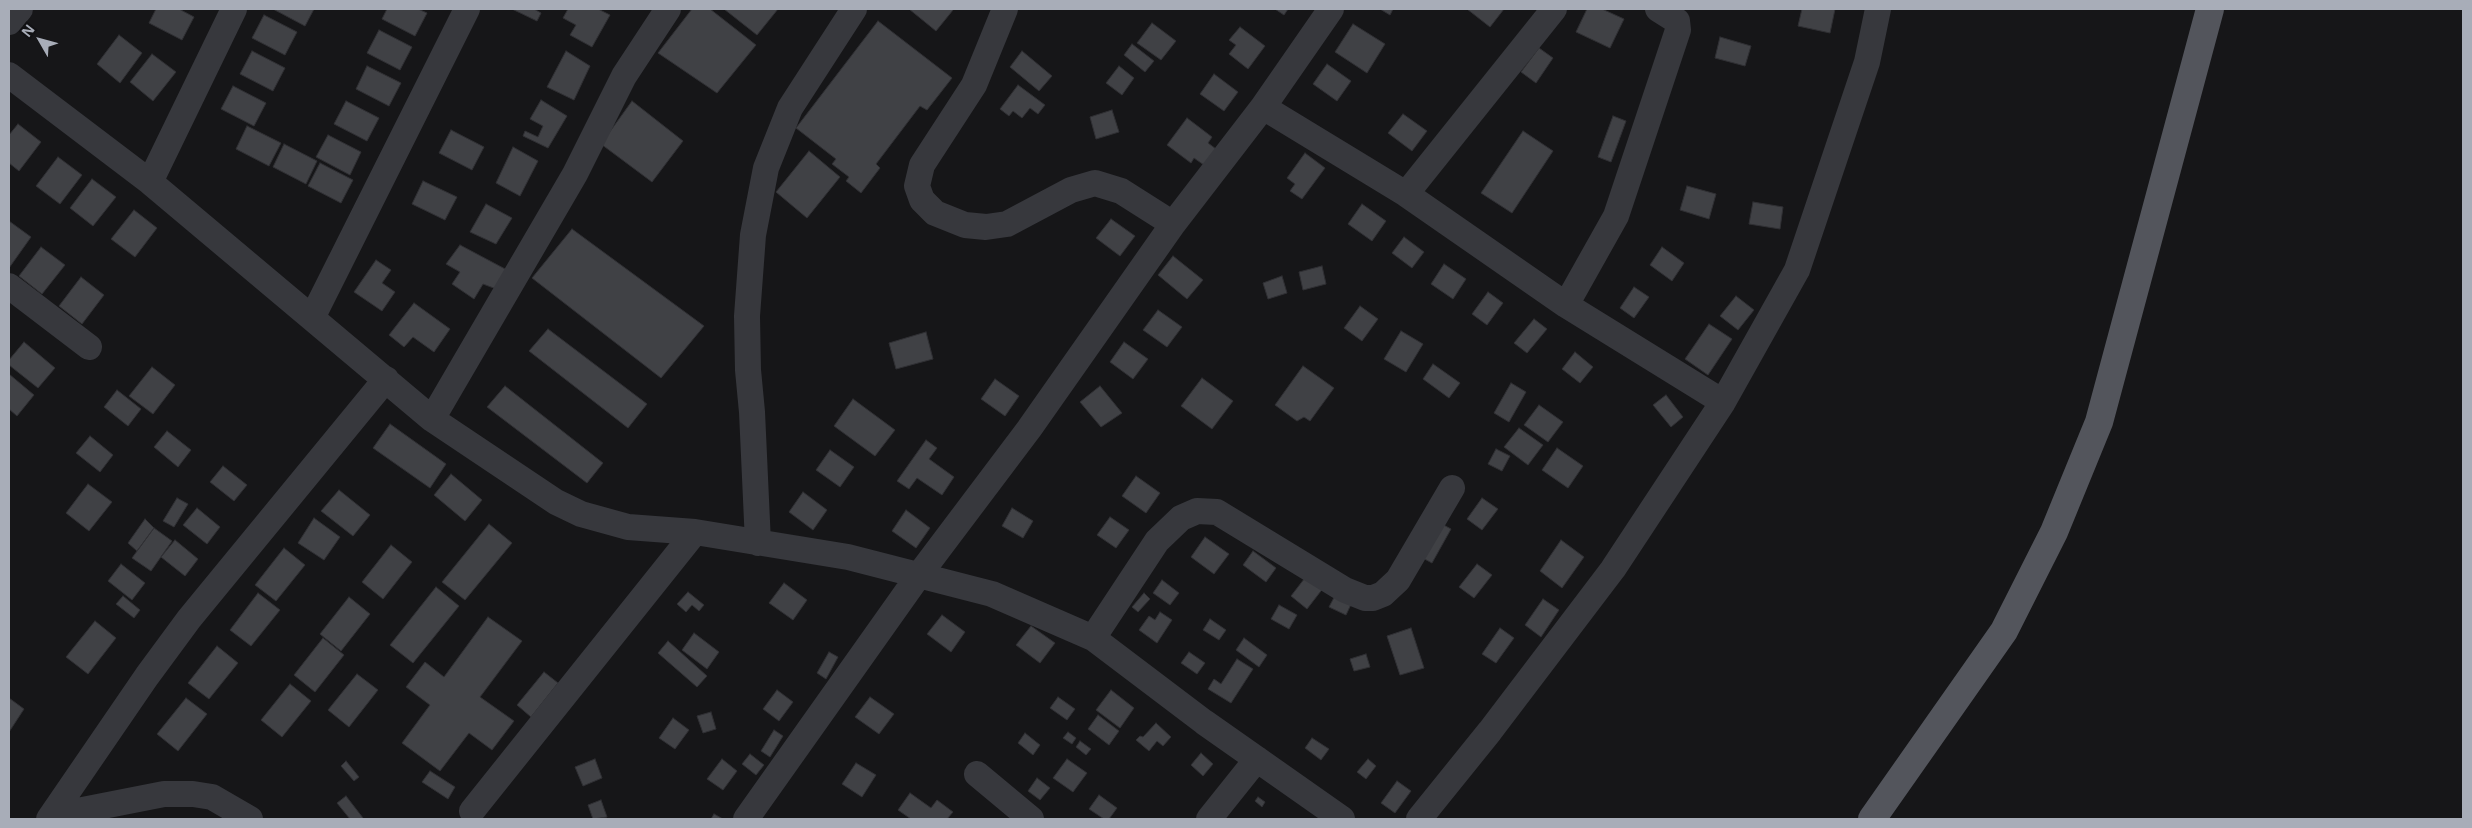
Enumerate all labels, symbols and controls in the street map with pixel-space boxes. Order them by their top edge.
north arrow [15,15,65,65]
text: N [17,20,39,41]

